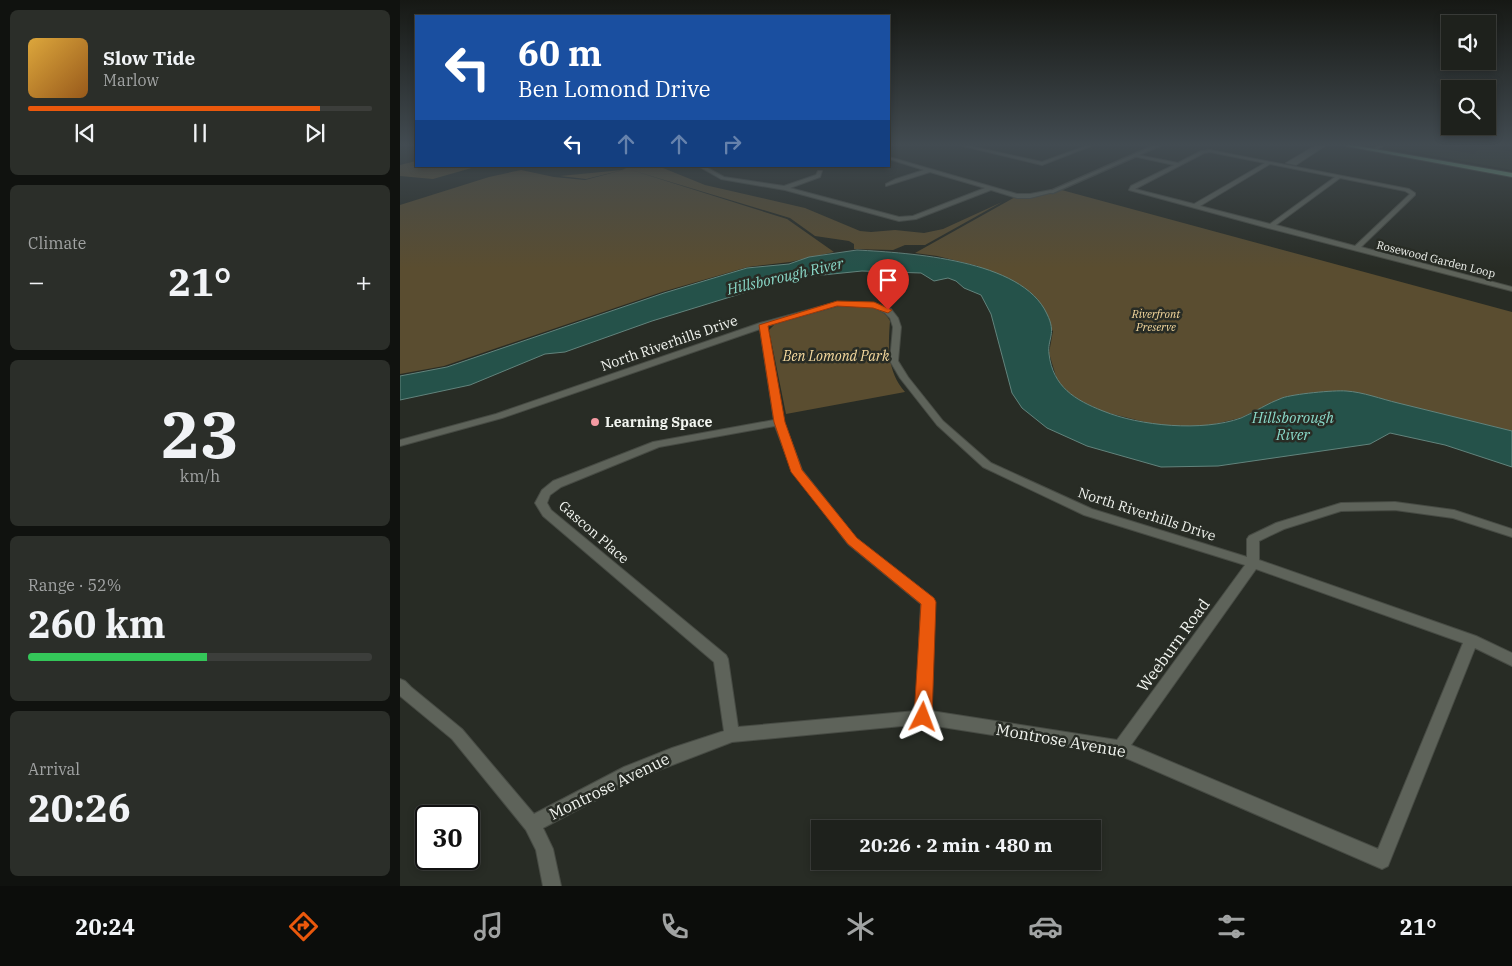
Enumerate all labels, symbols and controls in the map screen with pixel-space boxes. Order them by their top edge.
map controls [1441,15,1496,135]
button: sound [1441,15,1496,70]
text: 60 m [518,30,602,76]
icon: left [435,35,500,100]
text: Slow Tide [103,46,195,70]
text: Marlow [103,70,159,90]
text: Ben Lomond Drive [518,74,711,103]
button: search [1441,80,1496,135]
icon: previous [71,119,99,147]
icon: pause [186,119,214,147]
icon: next [301,119,329,147]
icon: left [559,130,587,158]
icon: ahead [612,130,640,158]
icon: ahead [665,130,693,158]
icon: right [718,130,746,158]
text: Climate [28,233,86,253]
street label: Rosewood Garden Loop [1375,237,1497,281]
water label: Hillsborough River [724,253,846,299]
text: 21° [168,257,232,306]
pin [867,259,909,310]
text: − [28,263,45,300]
text: + [355,263,372,300]
icon: arrive [874,266,902,294]
park label: Riverfront Preserve [1131,307,1181,334]
street label: North Riverhills Drive [598,311,740,375]
park label: Ben Lomond Park [782,347,890,365]
text: 23 [161,391,239,476]
water label: Hillsborough River [1251,408,1335,444]
place label: Learning Space [605,413,712,431]
marker: Learning Space [589,416,601,428]
text: km/h [180,466,220,486]
street label: North Riverhills Drive [1076,483,1218,545]
street label: Gascon Place [555,497,633,567]
text: Range · 52% [28,575,121,595]
street label: Weeburn Road [1132,594,1214,696]
text: 260 km [28,599,166,648]
position arrow [896,690,948,742]
street label: Montrose Avenue [995,719,1127,761]
street label: Montrose Avenue [546,748,672,824]
text: Arrival [28,759,80,779]
text: 20:26 [28,783,131,832]
speed limit sign: 30 [415,805,480,870]
text: 20:26 · 2 min · 480 m [860,833,1052,857]
icon: directions [286,909,321,944]
icon: music [471,909,506,944]
icon: phone [657,909,692,944]
icon: climate [843,909,878,944]
icon: car [1028,909,1063,944]
icon: filters [1214,909,1249,944]
text: 20:24 [75,912,135,941]
text: 21° [1400,912,1437,941]

